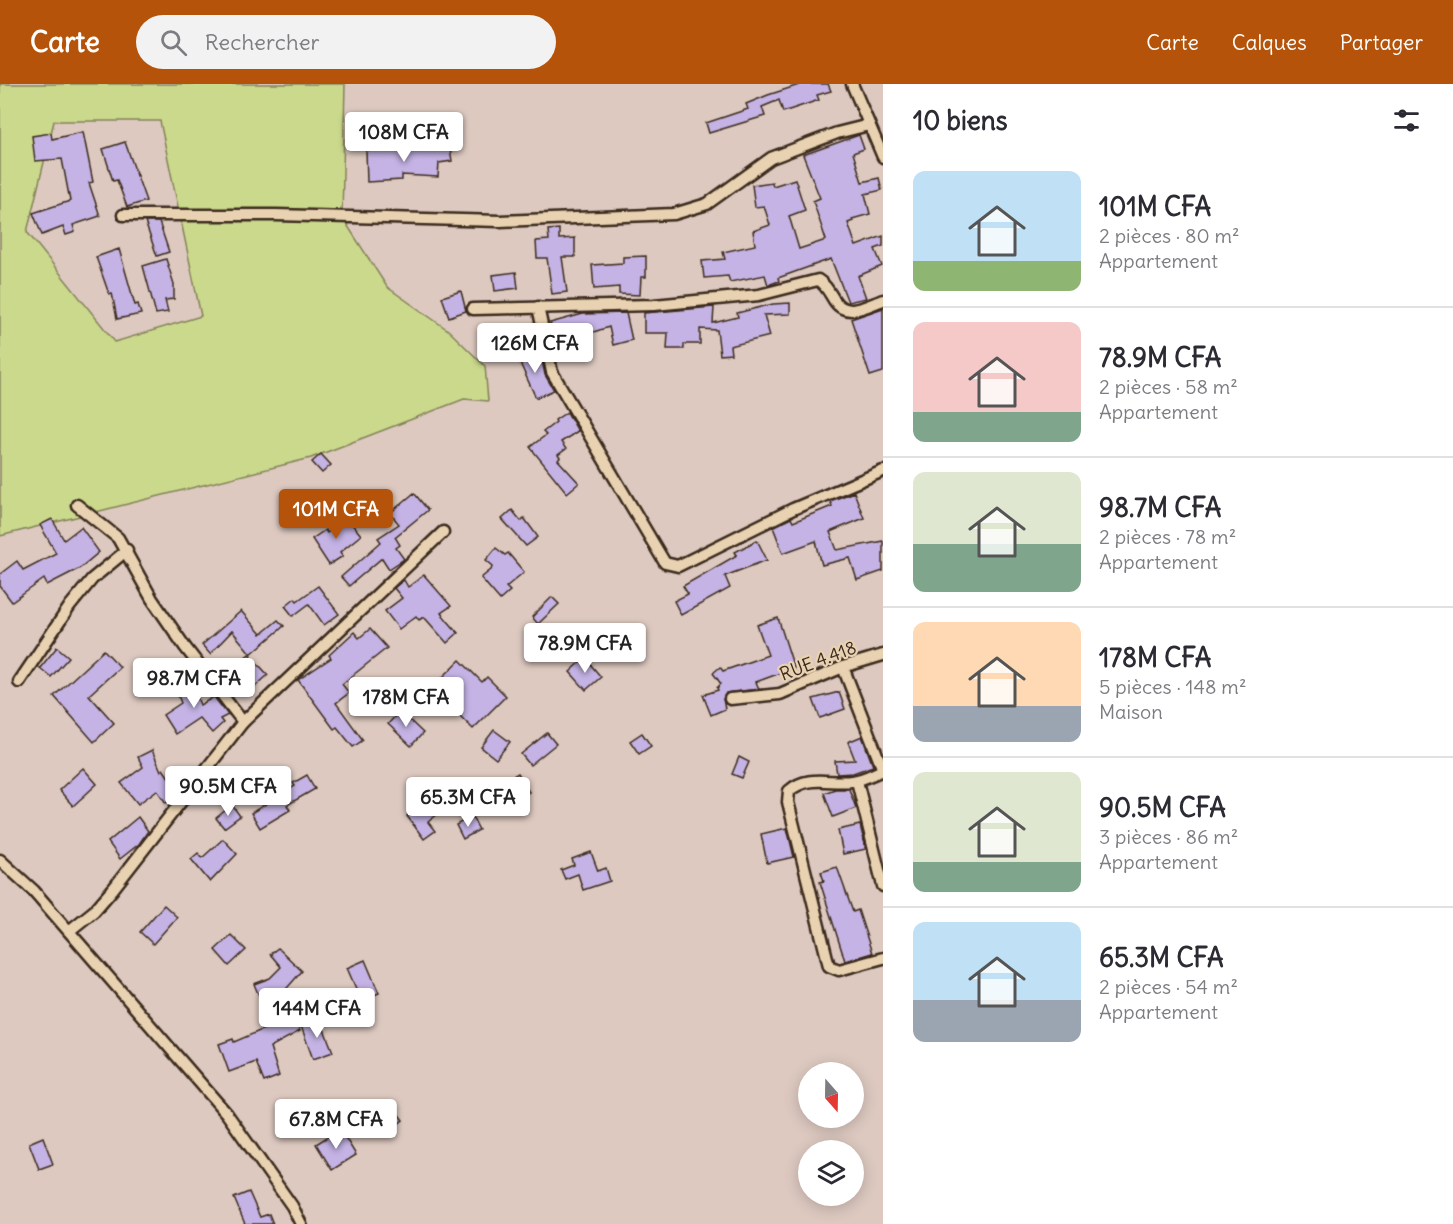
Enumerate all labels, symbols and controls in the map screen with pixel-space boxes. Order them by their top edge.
search box [136,15,556,69]
text: Carte [30,24,100,60]
icon: search [157,26,190,59]
text: Rechercher [205,28,320,56]
text: Carte [1146,29,1199,56]
text: Calques [1232,29,1307,56]
text: Partager [1340,29,1423,56]
text: 10 biens [913,104,1008,137]
icon: filters [1390,104,1423,137]
pin: 108M CFA [342,112,466,163]
text: 108M CFA [359,119,449,144]
text: 101M CFA [1099,190,1211,223]
icon: home [961,195,1033,267]
text: 2 pièces · 80 m² [1099,223,1240,248]
text: Appartement [1099,248,1218,273]
pin: 126M CFA [473,323,597,374]
text: 126M CFA [491,330,579,355]
text: 78.9M CFA [1099,341,1222,374]
icon: home [961,346,1033,418]
text: 2 pièces · 58 m² [1099,374,1238,399]
text: Appartement [1099,399,1218,424]
pin: 101M CFA [274,489,398,540]
text: 98.7M CFA [1099,491,1222,524]
text: 101M CFA [293,496,379,521]
icon: home [961,496,1033,568]
text: 2 pièces · 78 m² [1099,524,1236,549]
text: Appartement [1099,549,1218,574]
pin: 78.9M CFA [516,623,654,674]
text: 78.9M CFA [538,630,632,655]
street label: RUE 4.418 [776,635,859,686]
text: 178M CFA [1099,641,1212,674]
icon: home [961,646,1033,718]
pin: 98.7M CFA [125,658,263,709]
text: 98.7M CFA [147,665,241,690]
text: 5 pièces · 148 m² [1099,674,1246,699]
pin: 178M CFA [344,677,468,728]
text: 178M CFA [363,684,449,709]
text: Maison [1099,699,1163,724]
pin: 90.5M CFA [159,766,297,817]
text: 90.5M CFA [179,773,277,798]
pin: 65.3M CFA [399,777,537,828]
text: 65.3M CFA [420,784,516,809]
text: 90.5M CFA [1099,791,1226,824]
icon: home [961,796,1033,868]
text: 3 pièces · 86 m² [1099,824,1238,849]
text: Appartement [1099,849,1218,874]
text: 65.3M CFA [1099,941,1224,974]
icon: home [961,946,1033,1018]
text: 2 pièces · 54 m² [1099,974,1238,999]
pin: 144M CFA [255,988,379,1039]
text: 144M CFA [273,995,361,1020]
text: Appartement [1099,999,1218,1024]
north arrow [798,1062,864,1128]
map controls [798,1062,864,1206]
pin: 67.8M CFA [267,1099,405,1150]
text: 67.8M CFA [289,1106,383,1131]
button: layers [798,1140,864,1206]

